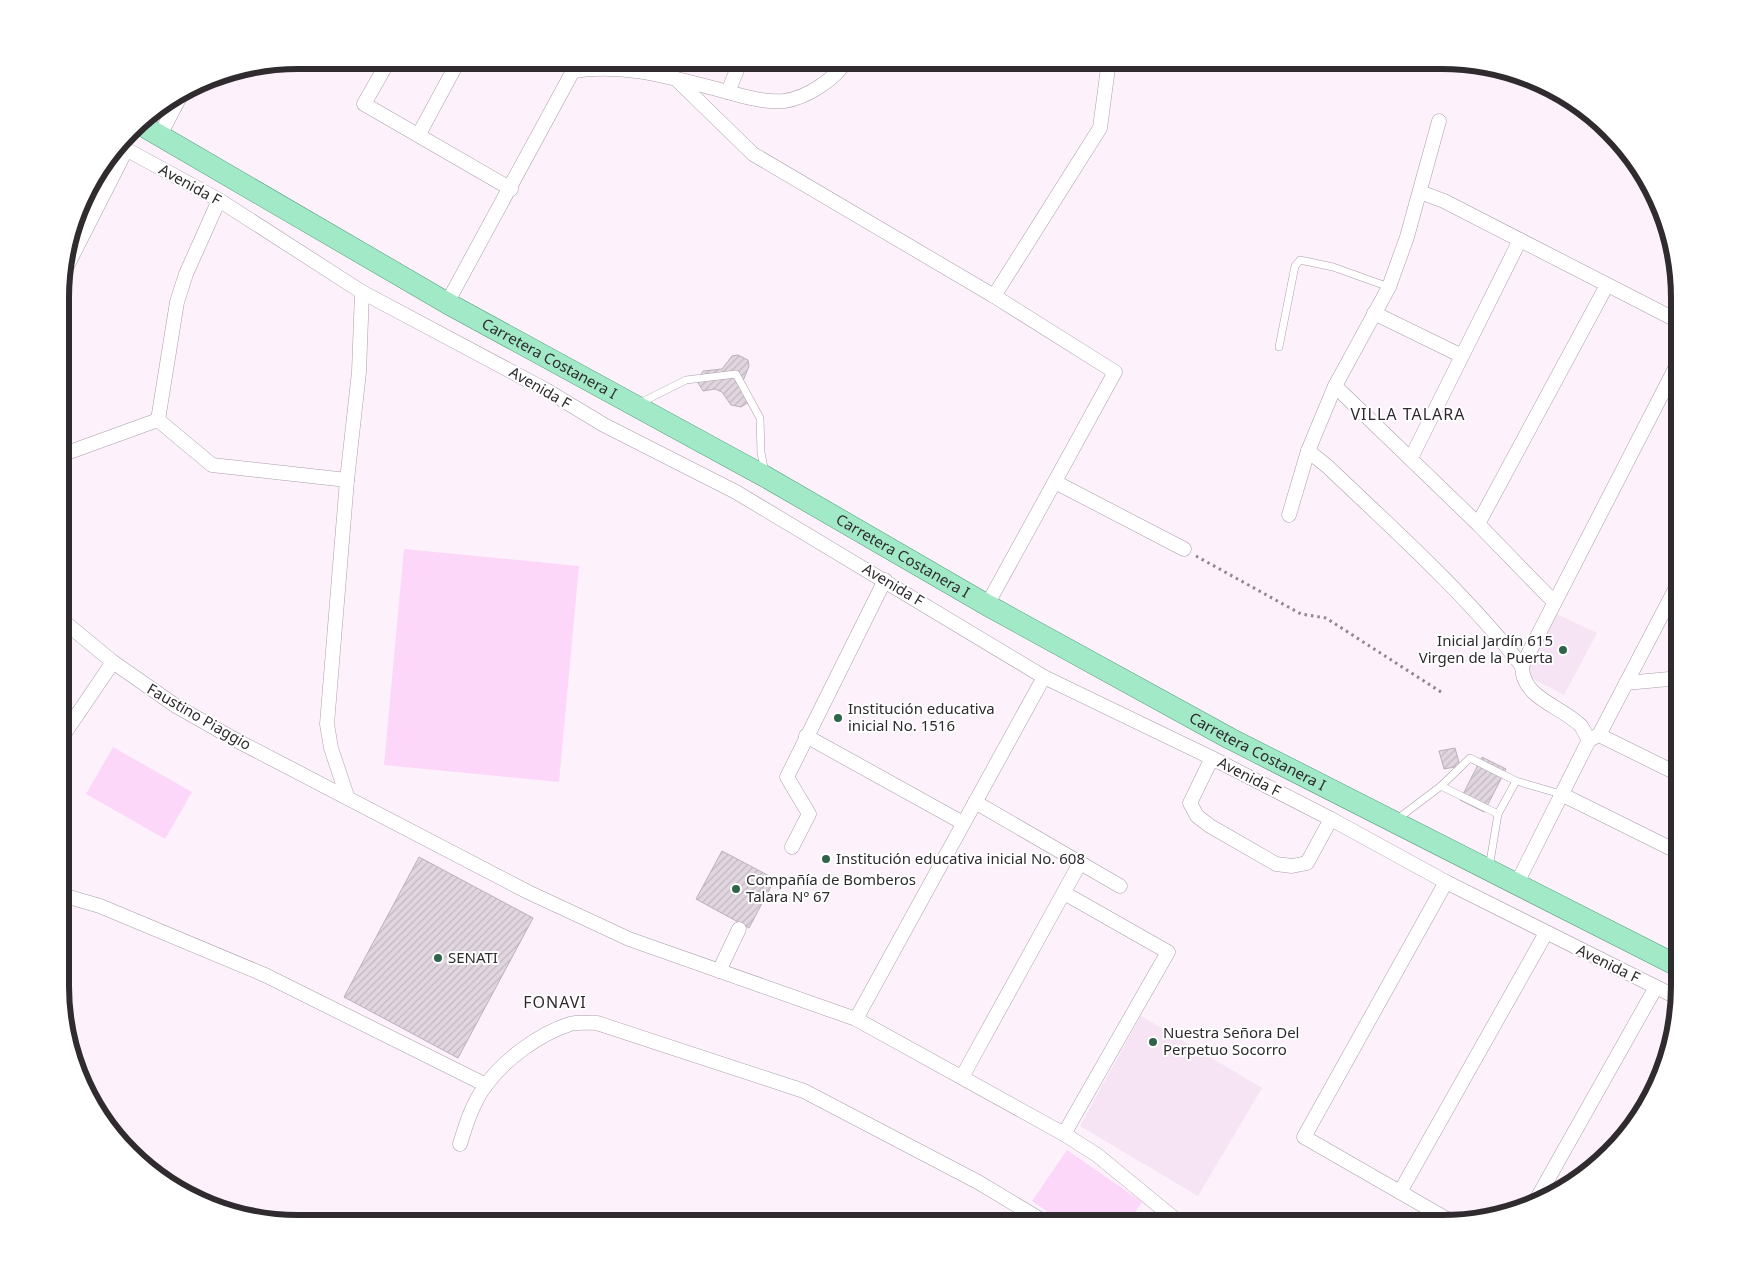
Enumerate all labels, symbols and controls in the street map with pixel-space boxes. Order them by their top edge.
street label: Avenida F [156,159,225,209]
street label: Carretera Costanera I [478,313,621,403]
street label: Avenida F [506,361,575,413]
district label: VILLA TALARA [1351,403,1465,425]
street label: Carretera Costanera I [833,509,974,602]
street label: Avenida F [859,558,928,610]
place label: Inicial Jardín 615 Virgen de la Puerta [1419,630,1553,667]
marker: Inicial Jardín 615 Virgen de la Puerta [1557,644,1569,656]
street label: Faustino Piaggio [144,678,255,754]
place label: Institución educativa inicial No. 1516 [848,698,995,735]
street label: Carretera Costanera I [1186,707,1330,795]
marker: Institución educativa inicial No. 1516 [832,712,844,724]
street label: Avenida F [1215,752,1285,801]
place label: Institución educativa inicial No. 608 [836,848,1085,868]
marker: Institución educativa inicial No. 608 [820,853,832,865]
place label: Compañía de Bomberos Talara Nº 67 [746,869,916,906]
marker: Compañía de Bomberos Talara Nº 67 [730,883,742,895]
street label: Avenida F [1573,939,1644,987]
place label: SENATI [448,947,498,967]
marker: SENATI [432,952,444,964]
district label: FONAVI [523,991,587,1013]
place label: Nuestra Señora Del Perpetuo Socorro [1163,1022,1299,1059]
marker: Nuestra Señora Del Perpetuo Socorro [1147,1036,1159,1048]

